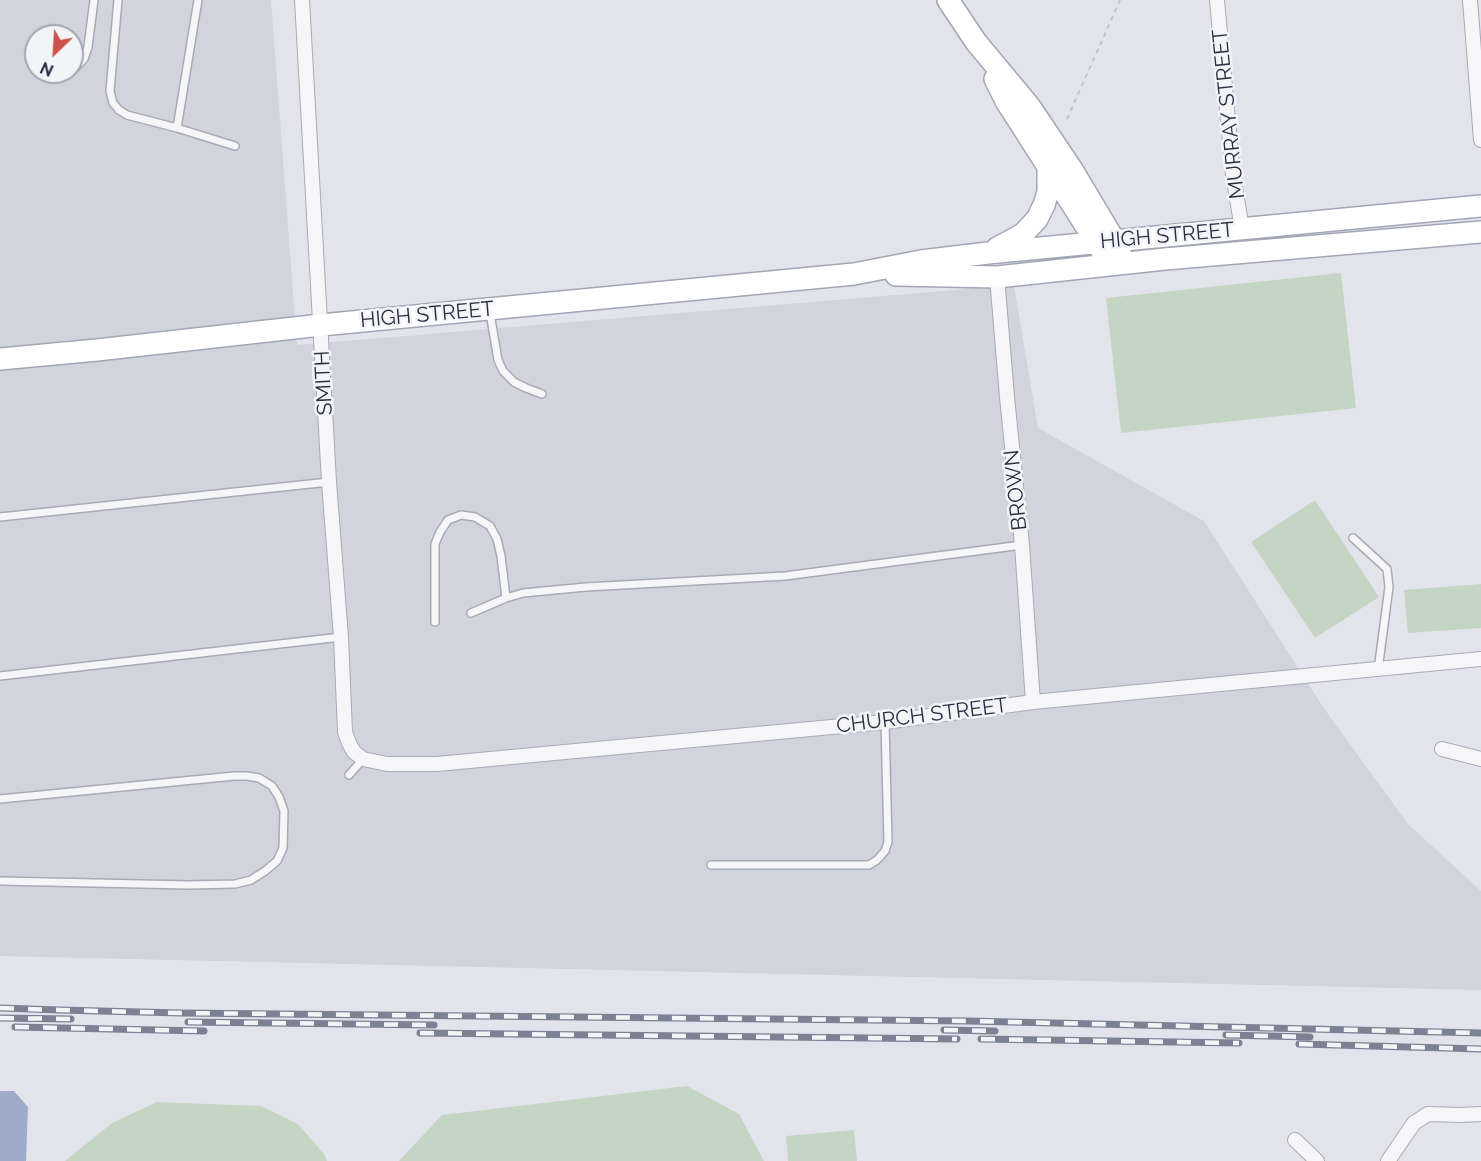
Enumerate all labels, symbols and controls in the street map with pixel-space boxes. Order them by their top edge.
north arrow [24,24,84,84]
street label: MURRAY STREET [1208,28,1250,200]
text: N [37,58,57,80]
street label: HIGH STREET [1099,218,1235,254]
street label: HIGH STREET [359,297,495,333]
street label: SMITH [310,350,338,416]
street label: BROWN [999,448,1033,532]
street label: CHURCH STREET [835,693,1009,739]

